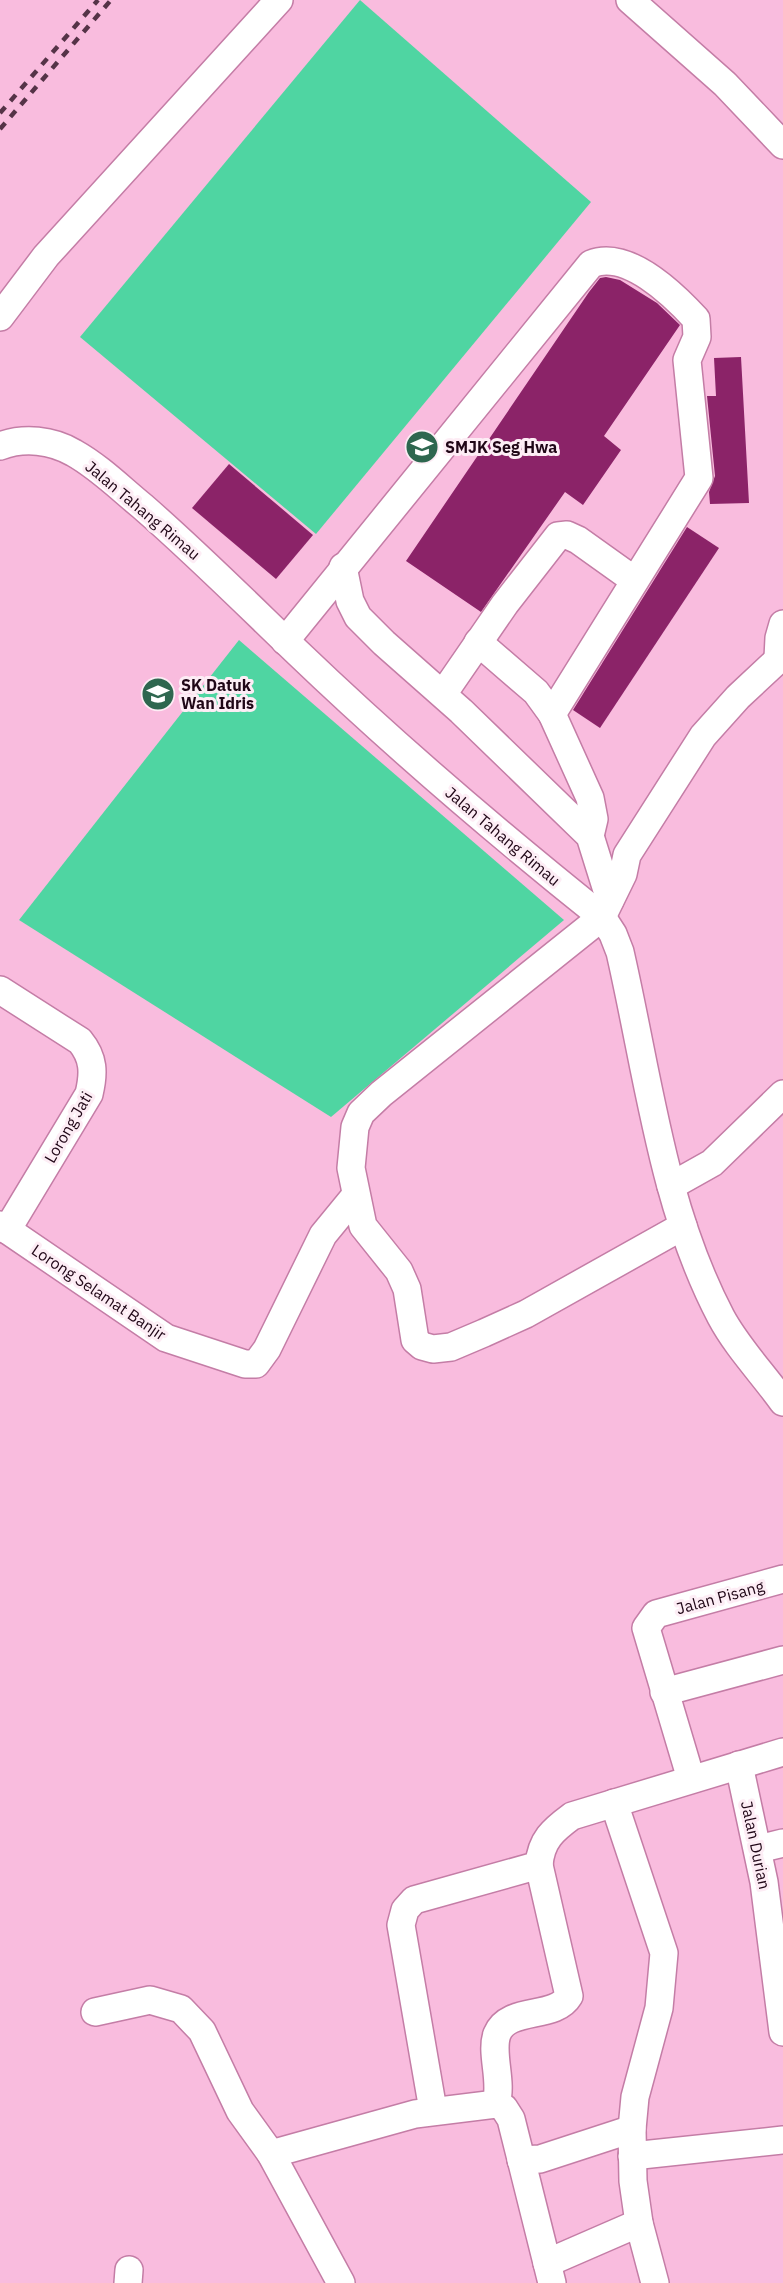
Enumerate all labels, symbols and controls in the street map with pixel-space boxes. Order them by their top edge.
school or university icon: SMJK Seg Hwa [404,429,440,465]
place label: SMJK Seg Hwa [445,437,557,457]
street label: Jalan Tahang Rimau [81,456,205,564]
place label: SK Datuk Wan Idris [181,675,254,713]
school or university icon: SK Datuk Wan Idris [140,676,176,712]
street label: Jalan Tahang Rimau [441,782,565,890]
street label: Lorong Jati [40,1088,96,1166]
street label: Lorong Selamat Banjir [28,1240,170,1344]
street label: Jalan Pisang [674,1576,767,1618]
street label: Jalan Durian [737,1799,775,1891]

